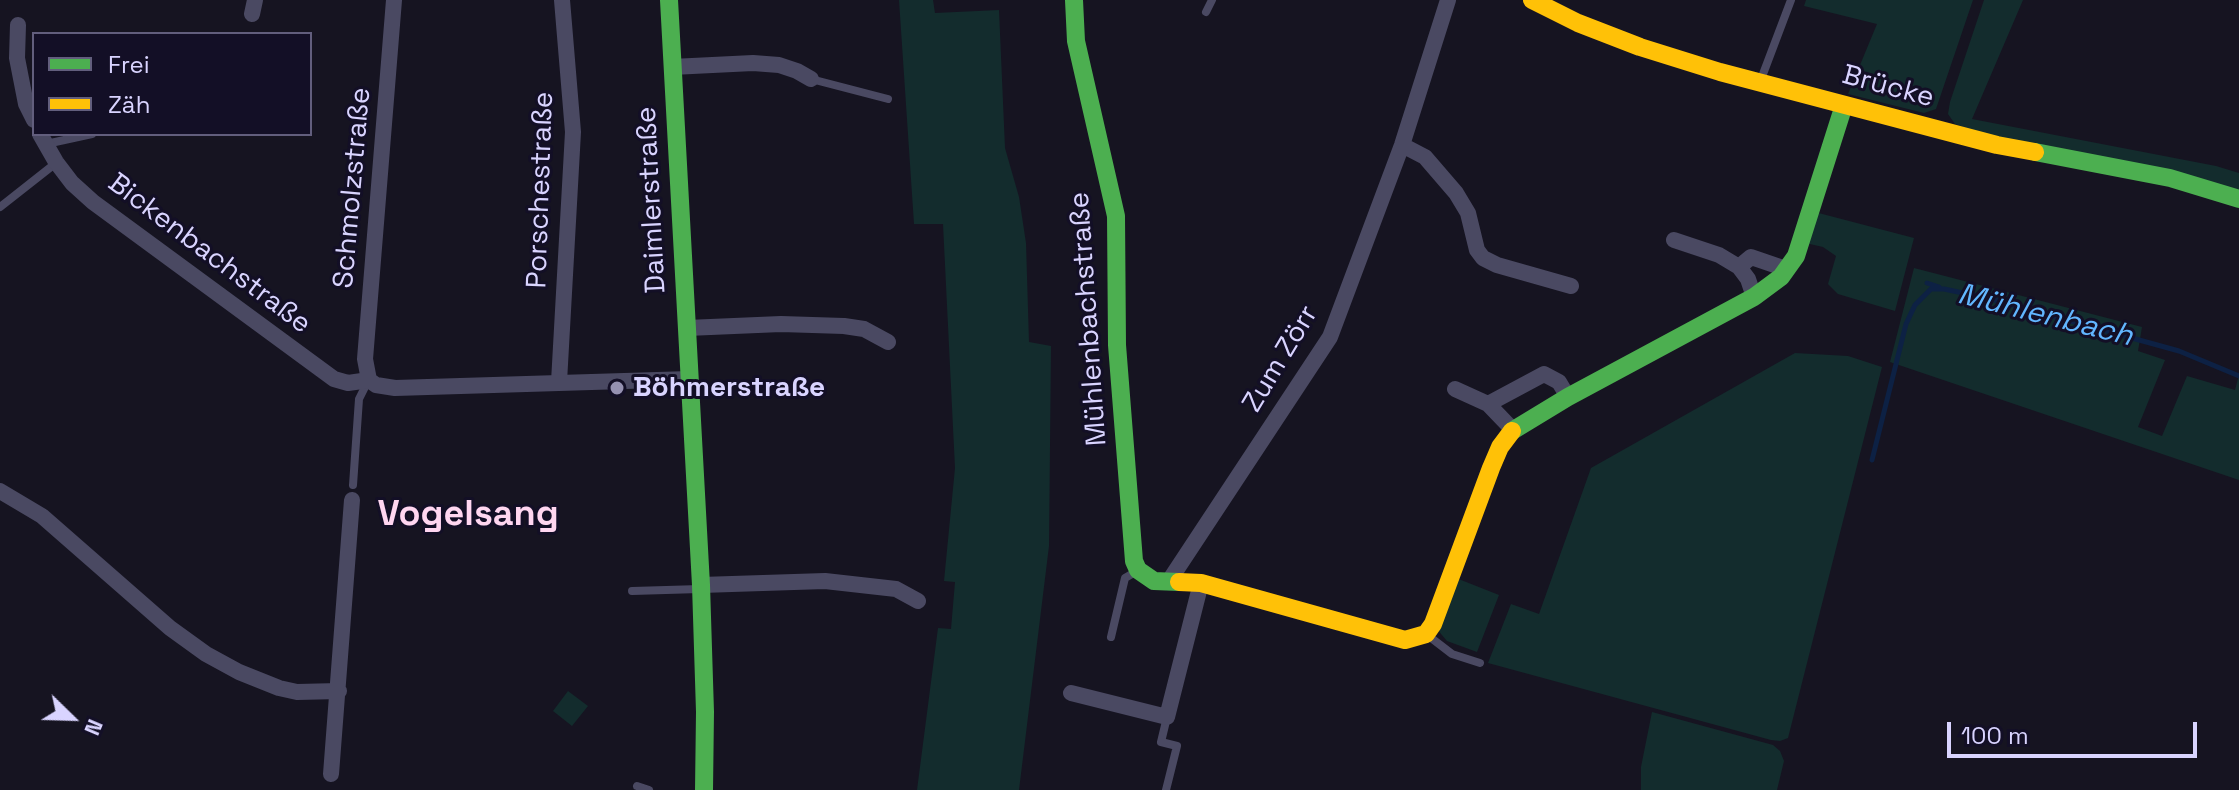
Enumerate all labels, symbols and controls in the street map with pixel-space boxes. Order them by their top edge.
legend [32,32,312,136]
text: Frei [108,49,150,80]
street label: Brücke [1838,59,1938,115]
street label: Schmolzstraße [327,86,379,290]
text: Zäh [108,89,150,120]
street label: Porschestraße [521,91,561,289]
street label: Daimlerstraße [630,106,674,294]
street label: Bickenbachstraße [101,167,317,341]
street label: Mühlenbachstraße [1063,191,1115,447]
water label: Mühlenbach [1954,277,2136,355]
street label: Zum Zörr [1236,300,1326,418]
place label: Böhmerstraße [633,371,825,405]
marker: Böhmerstraße [608,379,626,397]
district label: Vogelsang [377,493,559,537]
north arrow [32,678,112,758]
scale bar [1951,706,2201,756]
text: N [78,715,110,740]
text: 100 m [1961,720,2029,751]

